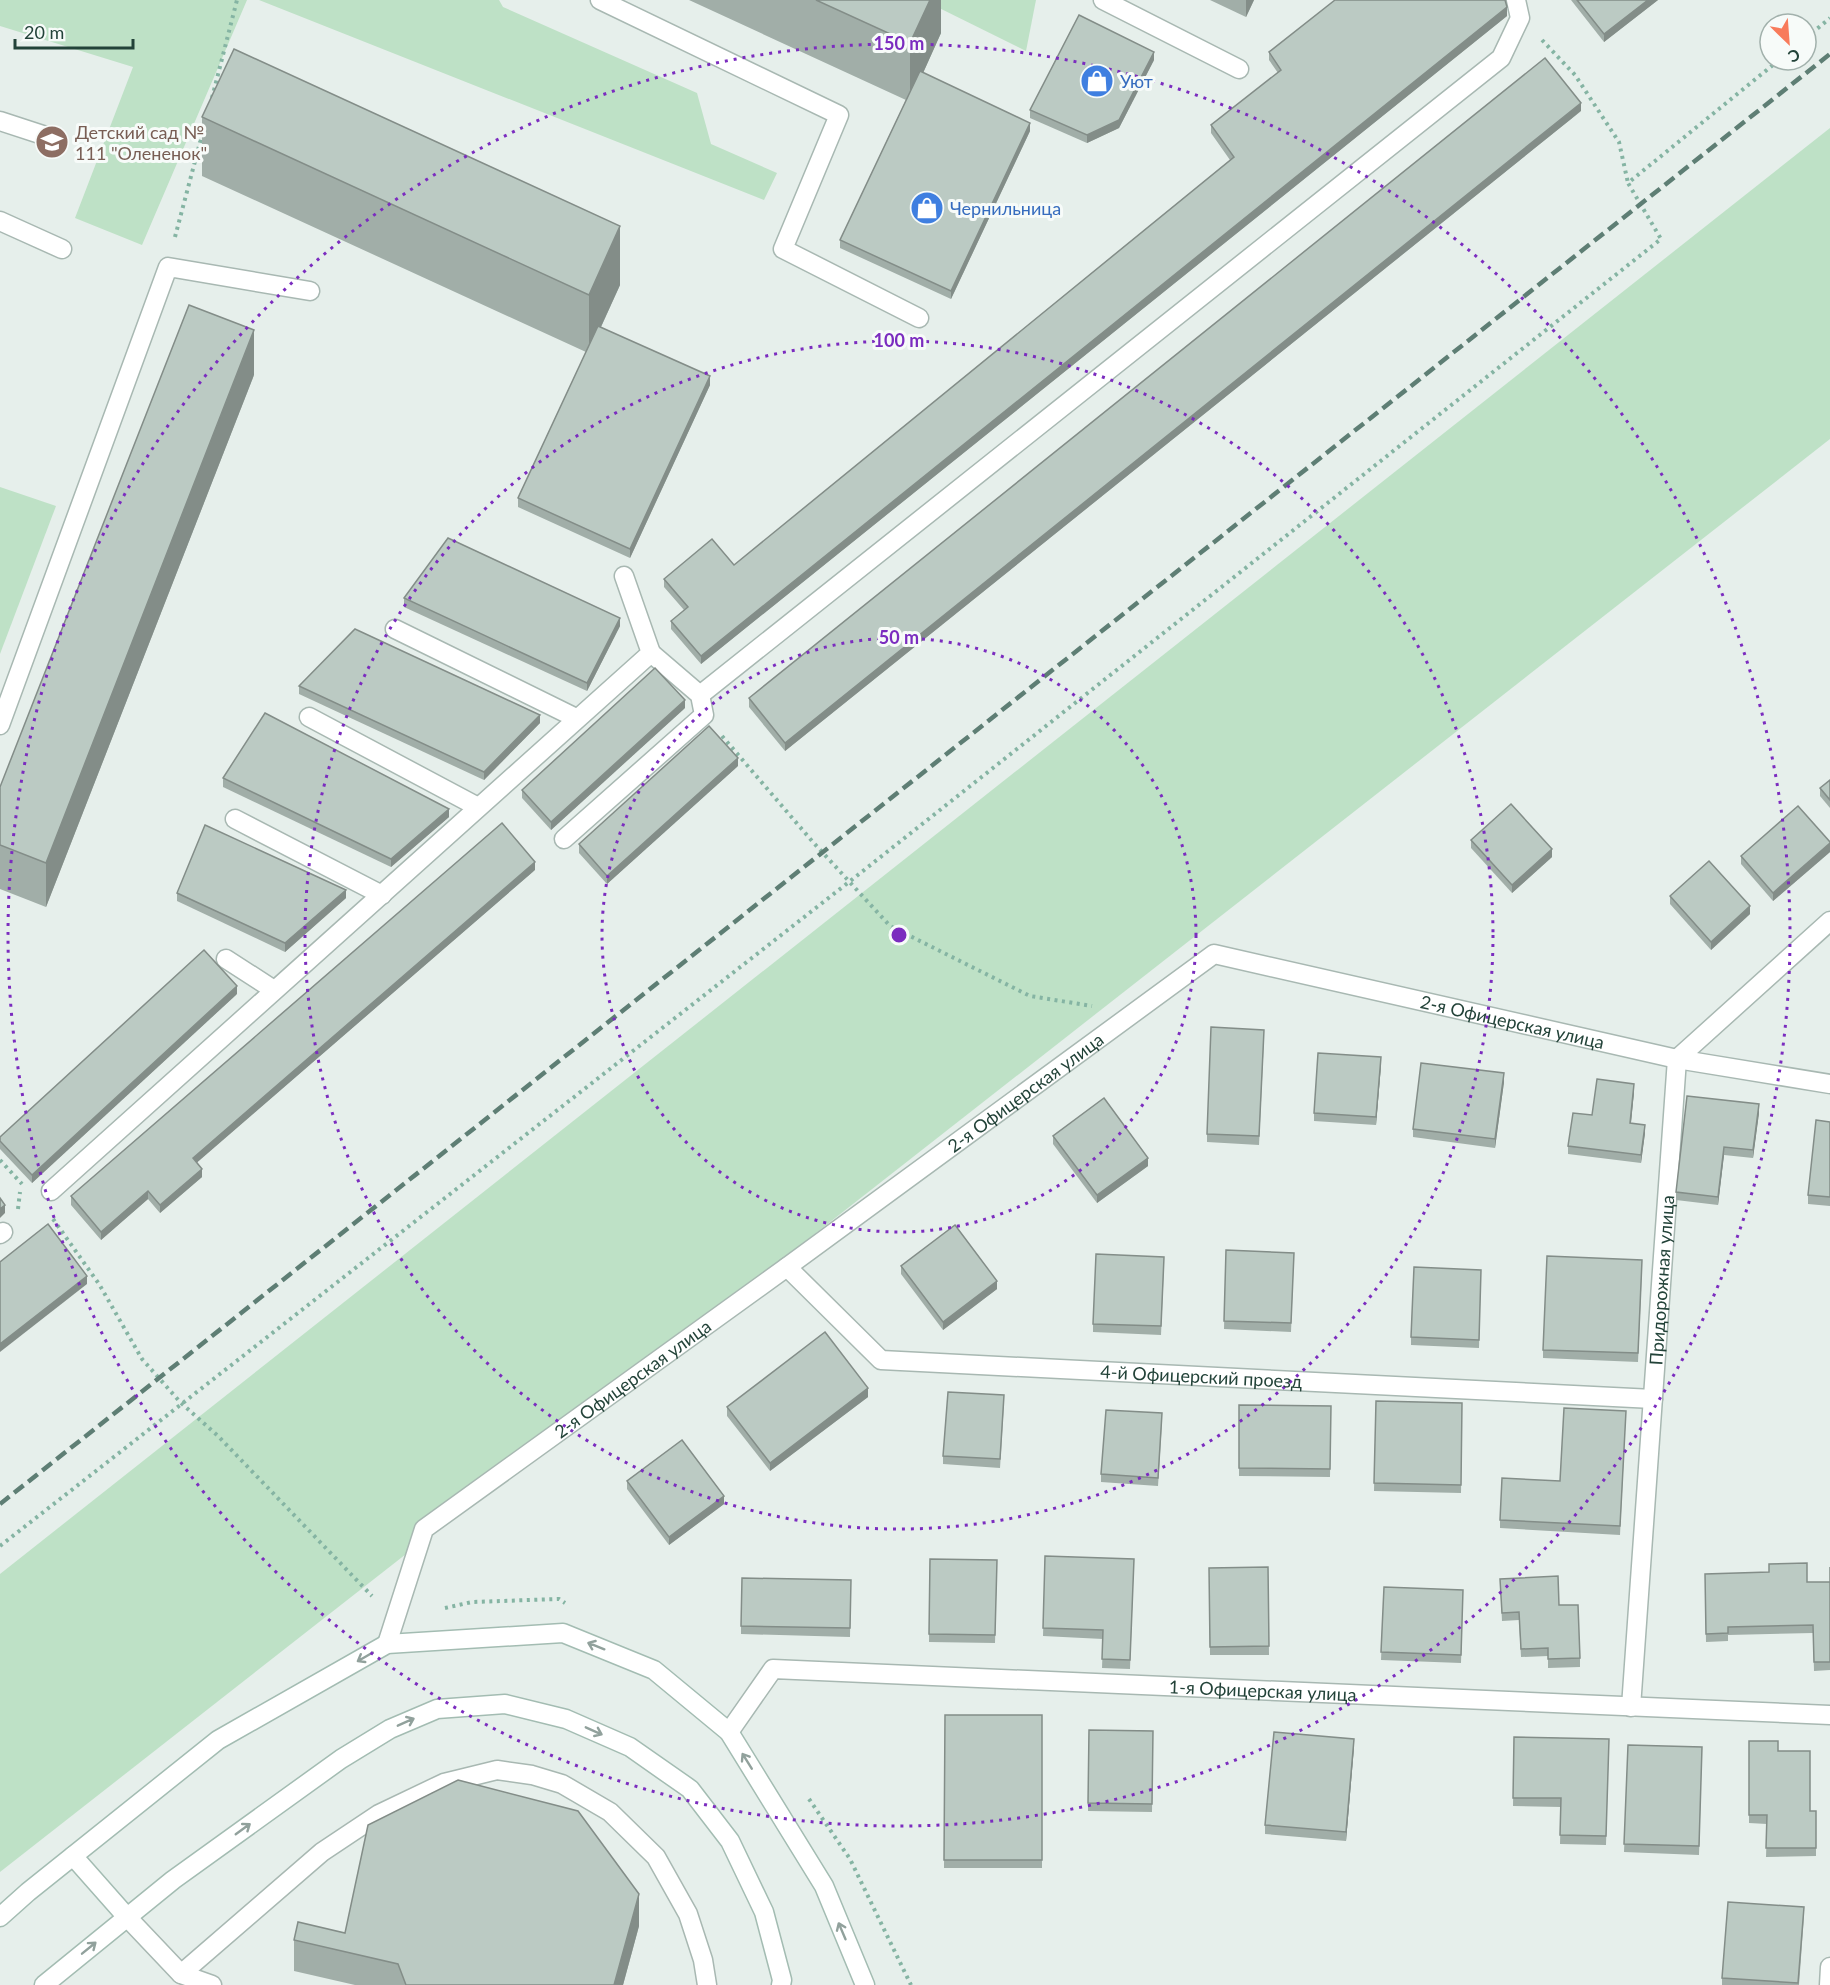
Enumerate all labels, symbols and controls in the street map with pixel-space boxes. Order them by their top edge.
scale bar [15,12,134,50]
north arrow [1758,12,1818,72]
text: 20 m [24,21,64,43]
text: 150 m [874,32,924,54]
text: С [1785,45,1803,67]
shop icon: Уют [1079,63,1115,99]
place label: Уют [1120,70,1153,92]
place label: Детский сад № 111 "Олененок" [75,121,207,164]
school or university icon: Детский сад № 111 "Олененок" [34,124,70,160]
shop icon: Чернильница [909,190,945,226]
place label: Чернильница [950,197,1061,219]
text: 100 m [874,329,924,351]
text: 50 m [879,626,919,648]
centre of rings [889,925,909,945]
street label: 2-я Офицерская улица [1418,990,1607,1053]
street label: 2-я Офицерская улица [943,1028,1108,1157]
street label: Придорожная улица [1644,1194,1678,1366]
street label: 2-я Офицерская улица [550,1315,715,1442]
street label: 4-й Офицерский проезд [1100,1360,1303,1392]
one-way arrow [587,1640,605,1651]
one-way arrow [357,1651,374,1663]
street label: 1-я Офицерская улица [1168,1675,1357,1705]
one-way arrow [397,1716,415,1727]
one-way arrow [584,1726,602,1738]
one-way arrow [741,1753,753,1770]
one-way arrow [235,1823,251,1835]
one-way arrow [836,1922,847,1940]
one-way arrow [81,1941,96,1955]

